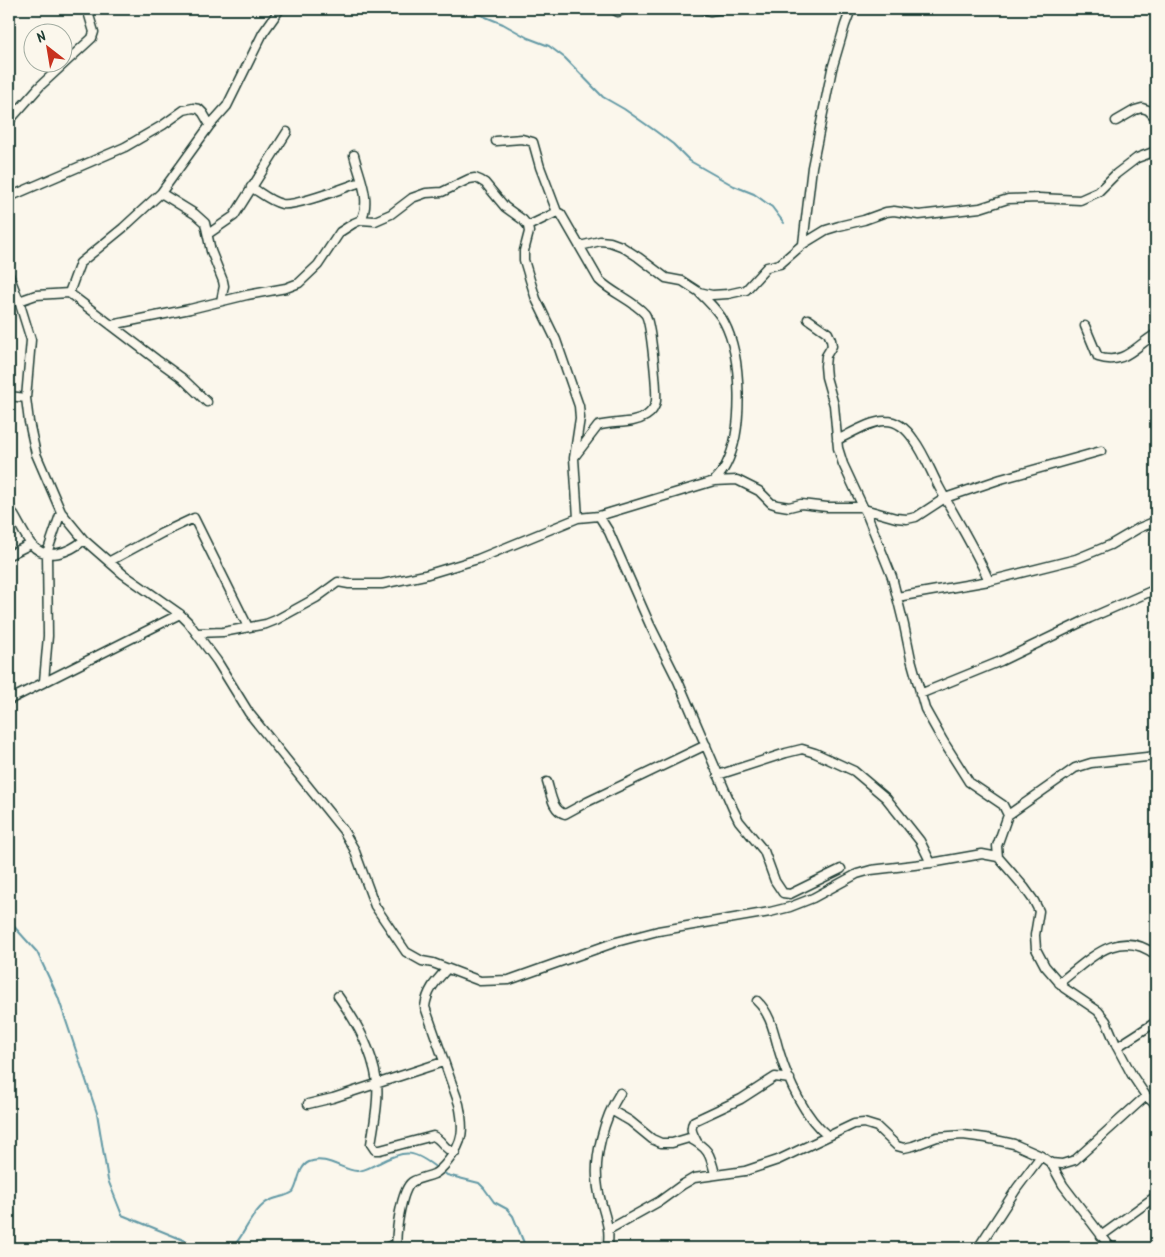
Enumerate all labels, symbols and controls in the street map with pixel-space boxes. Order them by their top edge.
north arrow [22,22,72,72]
text: N [32,26,51,49]

